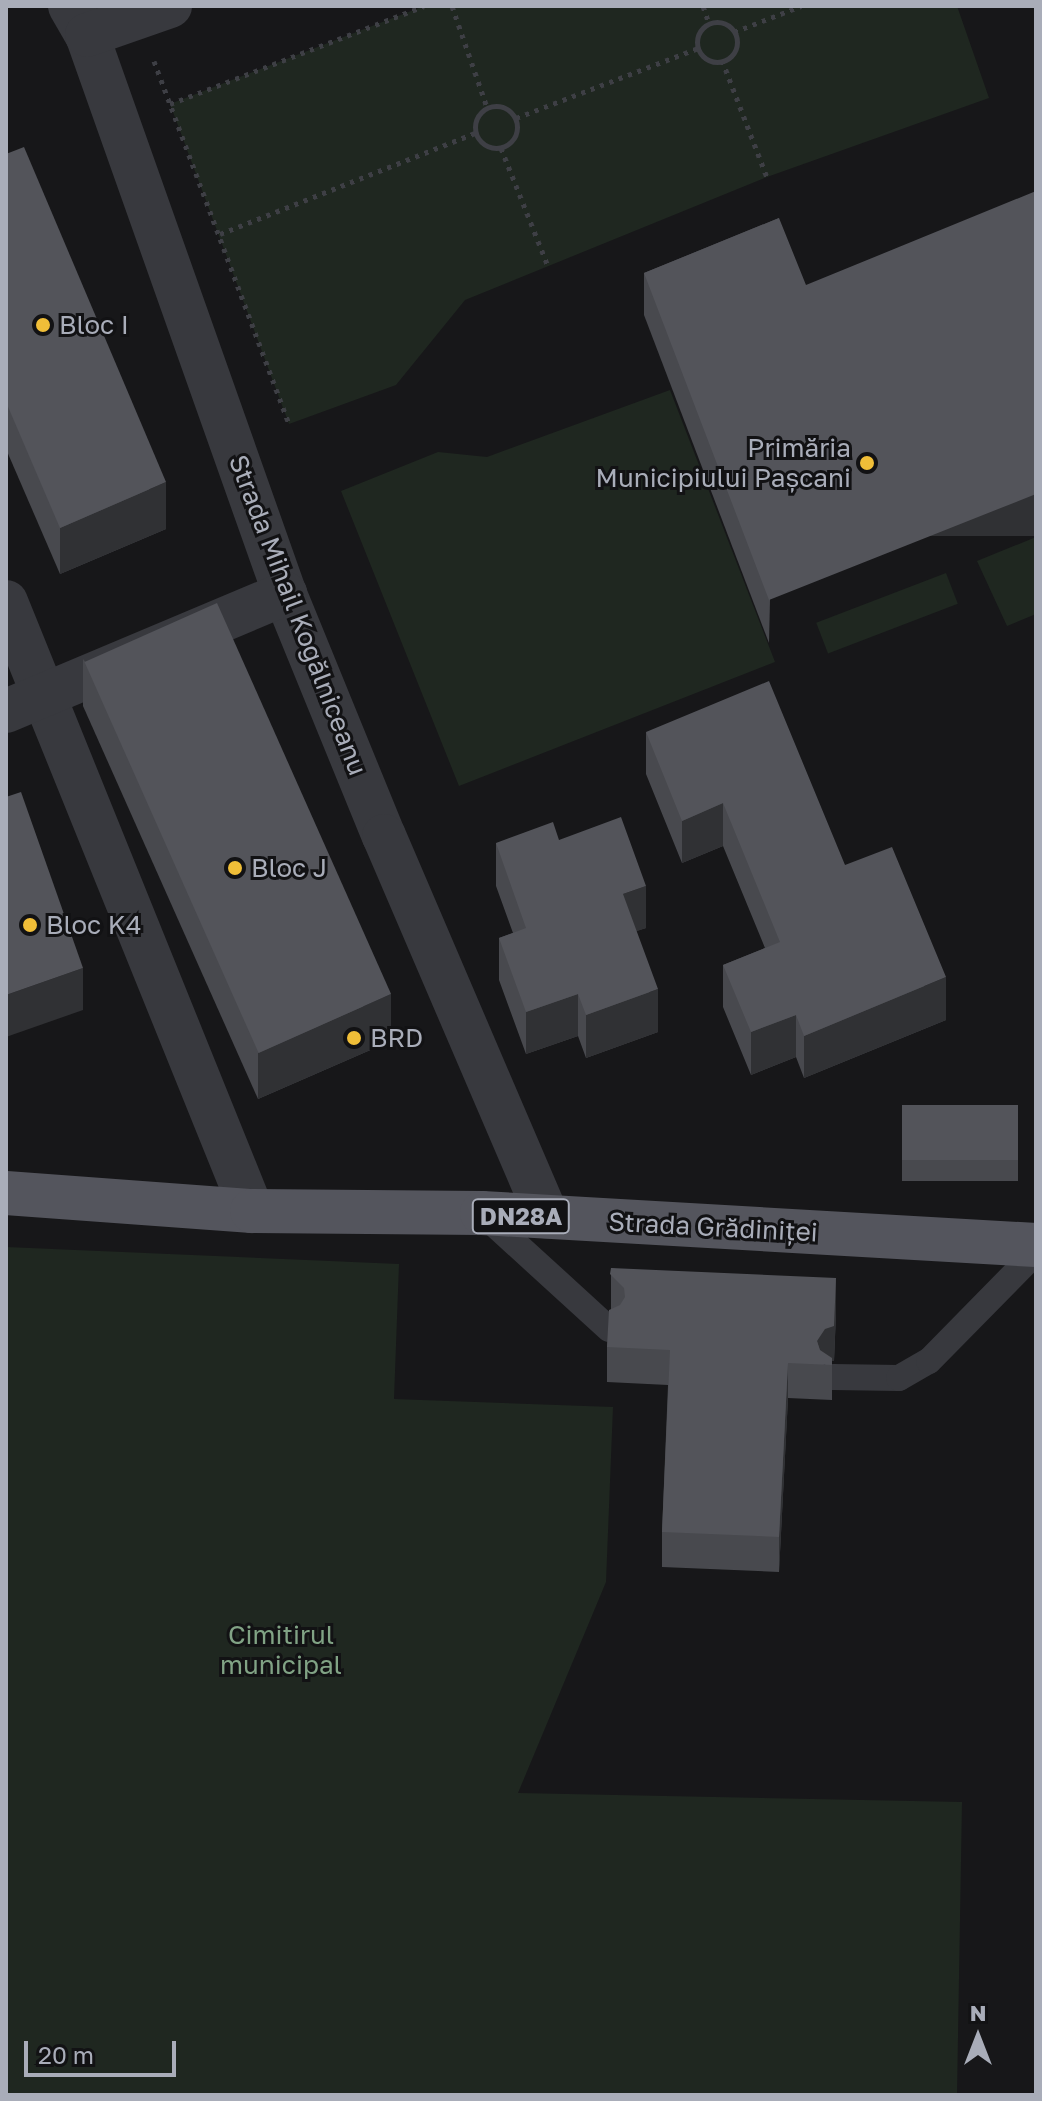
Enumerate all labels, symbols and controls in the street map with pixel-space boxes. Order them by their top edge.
place label: Bloc I [59,309,129,341]
marker: Bloc I [34,316,52,334]
place label: Primăria Municipiului Pașcani [596,432,851,494]
street label: Strada Mihail Kogălniceanu [222,450,374,780]
marker: Primăria Municipiului Pașcani [858,454,876,472]
place label: Bloc J [251,852,327,884]
marker: Bloc J [226,859,244,877]
place label: Bloc K4 [46,909,142,941]
marker: Bloc K4 [21,916,39,934]
place label: BRD [370,1022,423,1054]
marker: BRD [345,1029,363,1047]
road number: DN28A [471,1196,571,1236]
street label: Strada Grădiniței [608,1206,818,1248]
park label: Cimitirul municipal [220,1619,342,1680]
north arrow [938,1997,1018,2077]
text: N [970,1999,986,2026]
scale bar [28,2025,180,2075]
text: 20 m [38,2040,94,2069]

